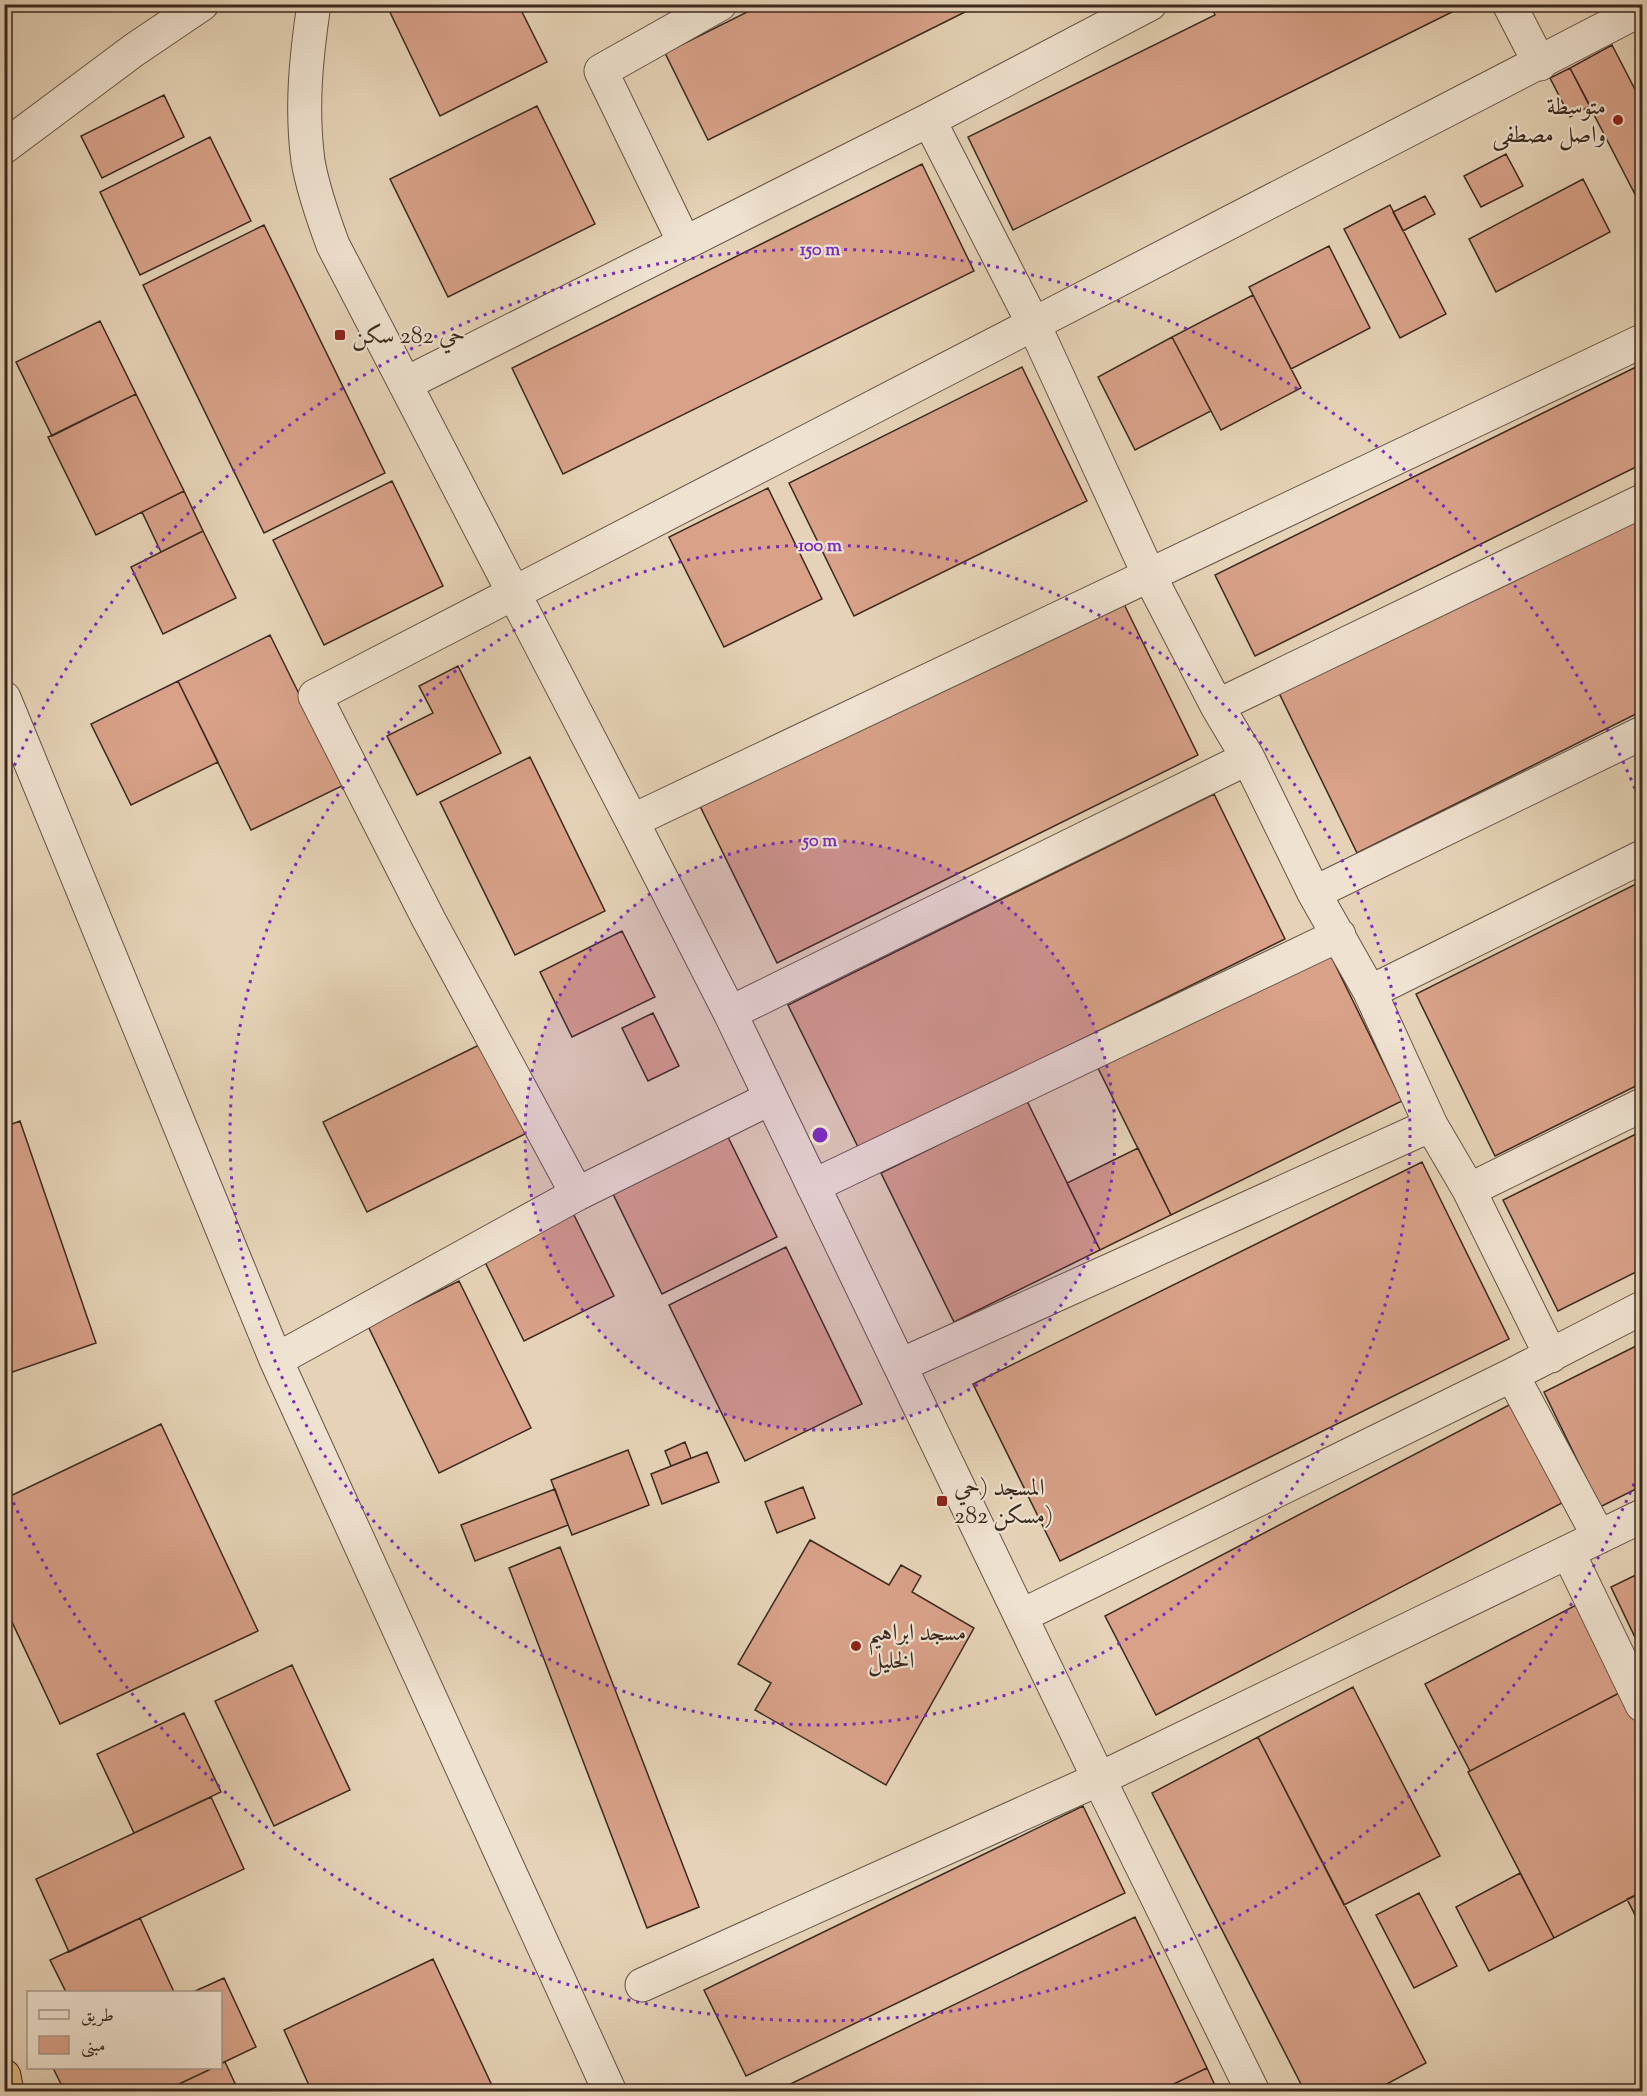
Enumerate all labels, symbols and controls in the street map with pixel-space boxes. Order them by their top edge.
place label: متوسطة واصل مصطفى [1492,91,1606,153]
marker: متوسطة واصل مصطفى [1611,113,1625,127]
text: 150 m [800,238,840,264]
place label: حي 282 سكن [352,320,465,354]
marker: حي 282 سكن [333,328,347,342]
text: 100 m [798,534,842,560]
text: 50 m [801,829,837,855]
centre of rings [810,1125,830,1145]
place label: المسجد (حي 282 مسكن) [954,1472,1053,1534]
marker: المسجد (حي 282 مسكن) [935,1494,949,1508]
place label: مسجد ابراهيم الخليل [868,1617,966,1679]
marker: مسجد ابراهيم الخليل [849,1639,863,1653]
legend [27,1991,222,2069]
text: طريق [81,2004,114,2030]
text: مبنى [81,2034,106,2060]

